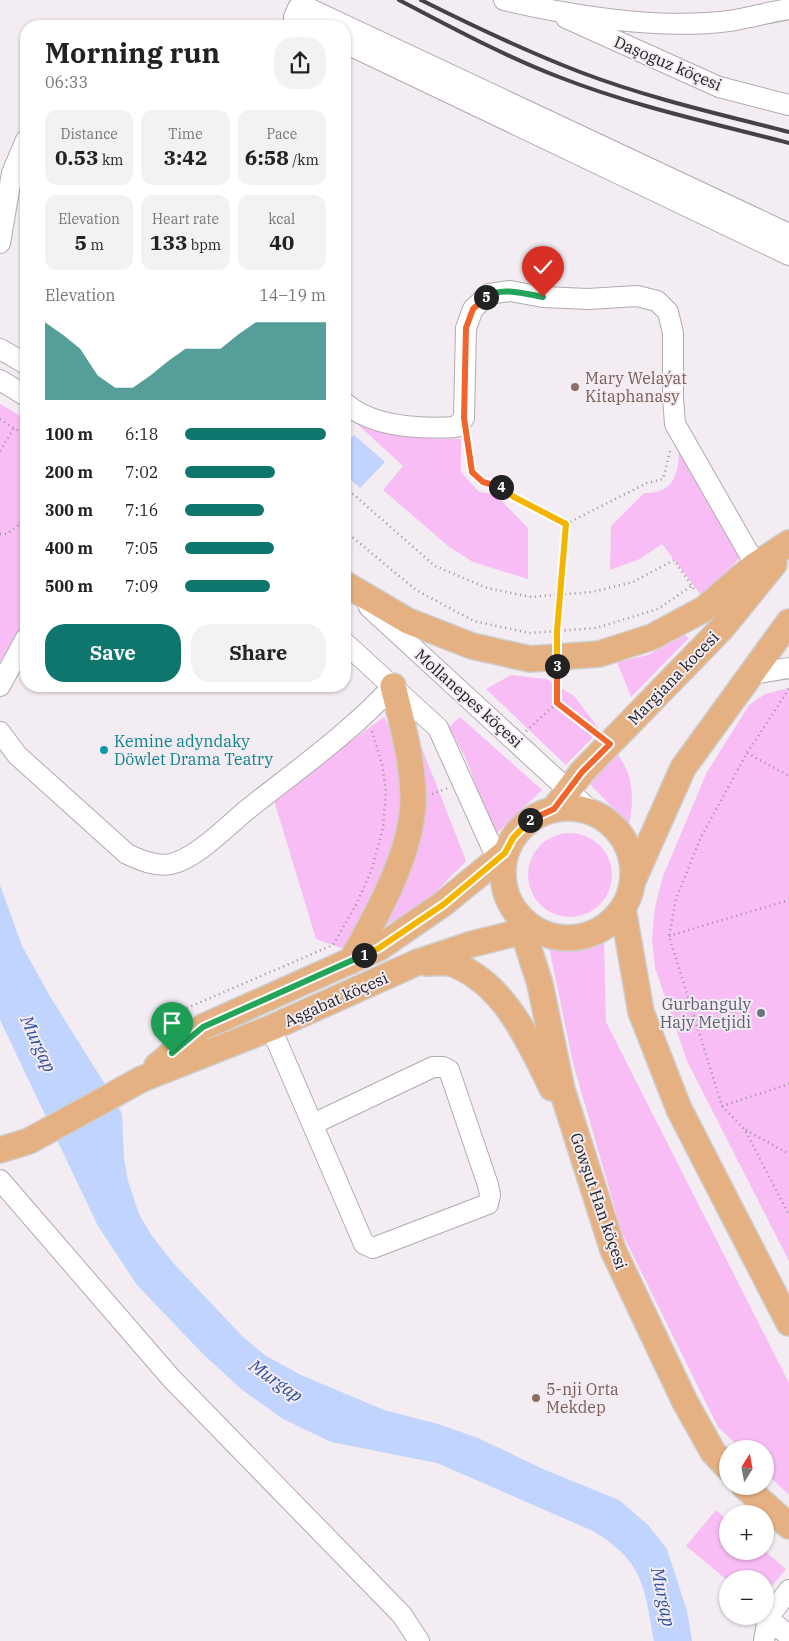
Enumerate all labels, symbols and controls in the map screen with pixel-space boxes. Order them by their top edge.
street label: Daşoguz köçesi [611,31,725,95]
text: Morning run [45,34,220,71]
button: share [274,37,326,89]
text: 06:33 [45,72,88,92]
text: Distance [61,125,118,143]
text: Time [168,125,203,143]
text: Pace [266,125,297,143]
text: 0.53 [55,143,99,171]
text: 3:42 [163,143,208,171]
text: 6:58 [245,143,289,171]
text: km [99,151,123,169]
text: /km [289,151,319,169]
text: Elevation [58,210,120,228]
text: Heart rate [152,210,219,228]
text: kcal [268,210,295,228]
text: 5 [75,228,87,256]
text: 133 [150,228,188,256]
text: 40 [269,228,294,256]
text: m [87,236,104,254]
text: bpm [188,236,221,254]
pin [522,246,564,297]
icon: check [529,253,557,281]
pin: 5 [474,284,498,310]
text: Elevation [45,285,115,305]
text: 14–19 m [259,285,326,305]
text: 5 [482,288,491,306]
place label: Mary Welaýat Kitaphanasy [585,368,687,406]
marker: Mary Welaýat Kitaphanasy [569,381,581,393]
text: 100 m [45,424,93,444]
text: 6:18 [125,424,158,444]
text: 200 m [45,462,93,482]
text: 7:02 [125,462,158,482]
pin: 4 [488,474,514,500]
text: 4 [497,478,506,496]
text: 300 m [45,500,93,520]
text: 7:16 [125,500,158,520]
text: 400 m [45,538,93,558]
text: 7:05 [125,538,158,558]
text: 500 m [45,576,93,596]
text: 7:09 [125,576,158,596]
button: Save [45,624,181,682]
button: Share [191,624,326,682]
street label: Margiana kocesi [623,627,723,729]
street label: Mollanepes köçesi [411,644,527,752]
pin: 3 [544,654,570,678]
text: 3 [553,657,562,675]
place label: Kemine adyndaky Döwlet Drama Teatry [114,731,273,769]
marker: Kemine adyndaky Döwlet Drama Teatry [98,744,110,756]
pin: 2 [518,808,542,832]
text: 2 [526,811,535,829]
pin: 1 [352,942,376,968]
text: 1 [360,946,369,964]
street label: Aşgabat köçesi [281,967,391,1031]
place label: Gurbanguly Hajy Metjidi [660,994,751,1032]
pin [151,1002,193,1053]
marker: Gurbanguly Hajy Metjidi [755,1007,767,1019]
icon: arrive [158,1009,186,1037]
water label: Murgap [15,1011,62,1076]
street label: Gowşut Han köçesi [566,1130,632,1272]
water label: Murgap [244,1353,307,1407]
place label: 5-nji Orta Mekdep [546,1379,619,1417]
marker: 5-nji Orta Mekdep [530,1392,542,1404]
north arrow [719,1440,774,1495]
map controls [719,1440,774,1625]
button: + [719,1505,774,1560]
water label: Murgap [646,1564,681,1629]
button: − [719,1570,774,1625]

